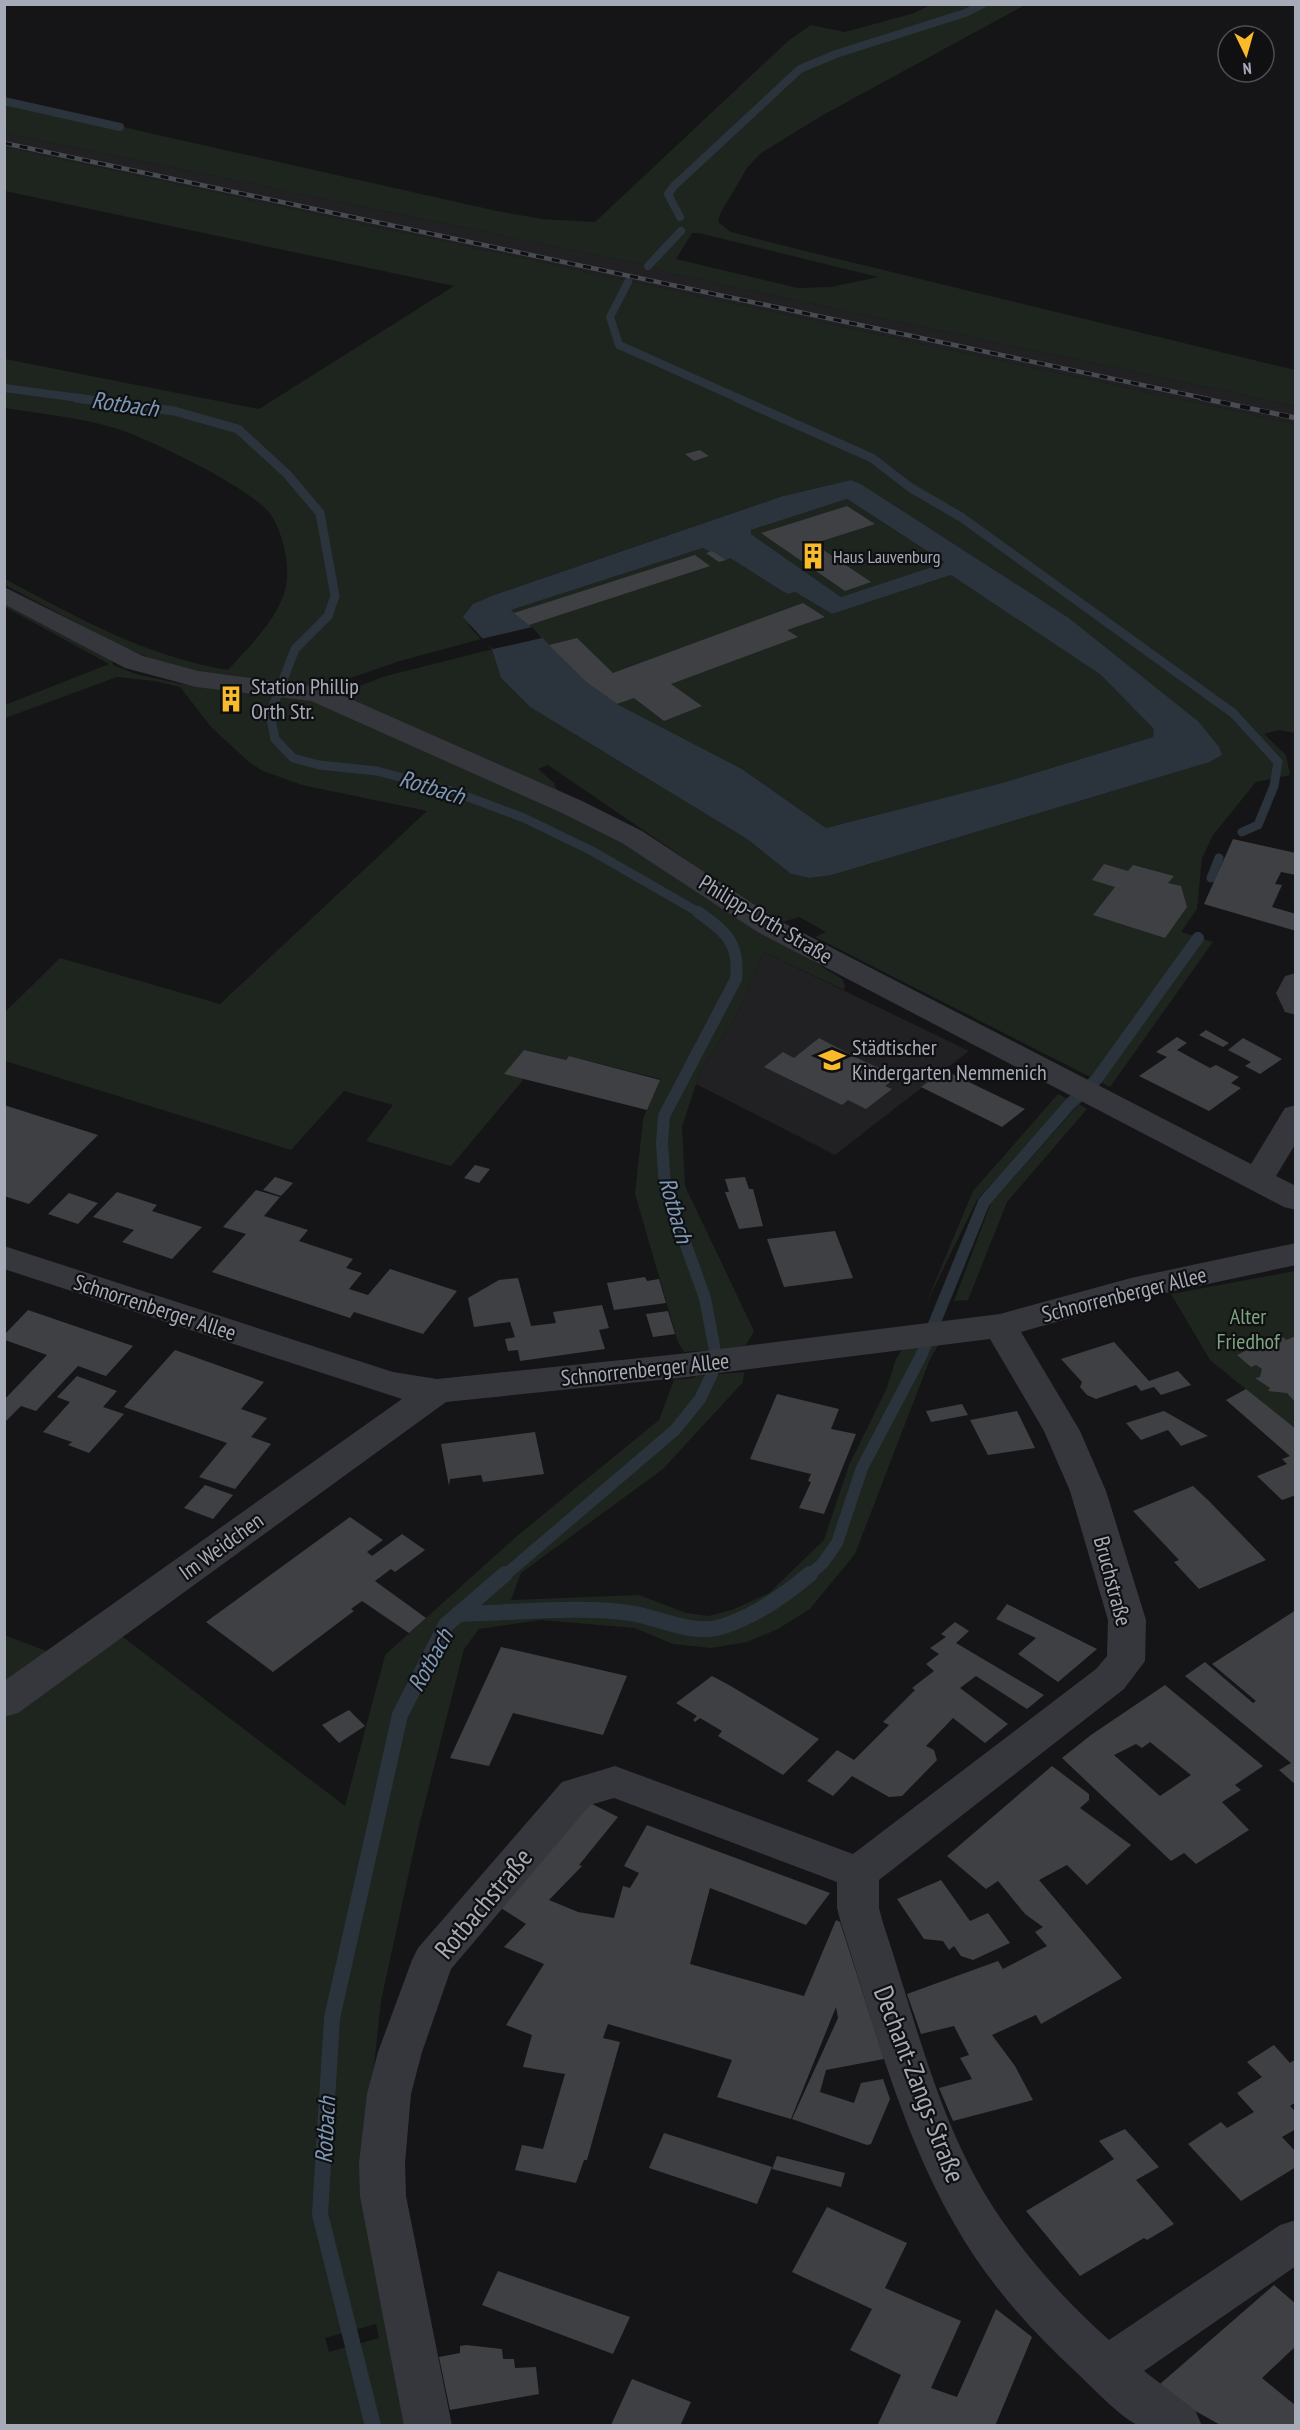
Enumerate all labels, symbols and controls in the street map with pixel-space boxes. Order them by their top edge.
north arrow [1216,24,1276,84]
text: N [1242,59,1252,79]
water label: Rotbach [90,384,162,424]
building icon: Haus Lauvenburg [798,541,828,571]
place label: Haus Lauvenburg [833,545,940,568]
place label: Station Phillip Orth Str. [251,672,359,725]
building icon: Station Phillip Orth Str. [216,684,246,714]
water label: Rotbach [396,762,470,812]
street label: Philipp-Orth-Straße [694,868,838,970]
place label: Städtischer Kindergarten Nemmenich [852,1033,1047,1086]
school or university icon: Städtischer Kindergarten Nemmenich [817,1045,847,1075]
water label: Rotbach [652,1174,700,1248]
street label: Schnorrenberger Allee [1039,1260,1209,1328]
street label: Schnorrenberger Allee [70,1268,240,1346]
park label: Alter Friedhof [1216,1302,1281,1355]
street label: Schnorrenberger Allee [560,1346,730,1392]
street label: Im Weidchen [173,1506,269,1586]
street label: Bruchstraße [1088,1533,1138,1629]
water label: Rotbach [400,1622,460,1697]
street label: Rotbachstraße [427,1841,539,1965]
street label: Dechant-Zangs-Straße [867,1981,973,2187]
water label: Rotbach [308,2094,342,2164]

